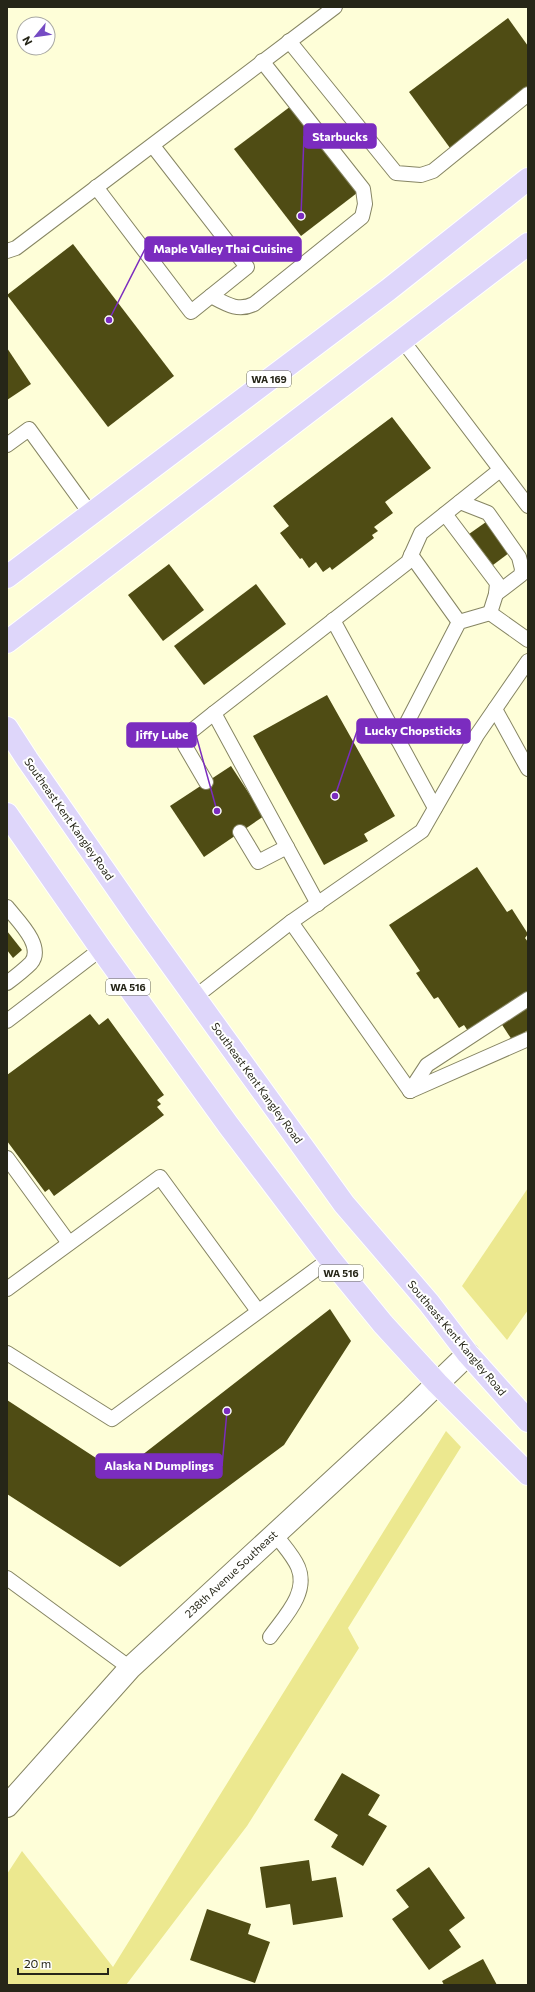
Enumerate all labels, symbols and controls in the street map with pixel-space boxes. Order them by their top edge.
north arrow [16,16,56,56]
text: N [19,34,35,48]
callout: Starbucks [304,124,376,148]
text: Starbucks [312,129,368,143]
callout: Maple Valley Thai Cuisine [145,237,301,261]
text: Maple Valley Thai Cuisine [153,241,293,255]
road number: WA 169 [247,371,291,387]
callout: Lucky Chopsticks [357,719,470,743]
callout: Jiffy Lube [127,723,196,747]
text: Lucky Chopsticks [365,723,462,737]
text: Jiffy Lube [136,727,188,742]
street label: Southeast Kent Kangley Road [22,755,117,882]
road number: WA 516 [106,979,150,995]
street label: Southeast Kent Kangley Road [209,1020,306,1146]
road number: WA 516 [319,1265,363,1281]
street label: Southeast Kent Kangley Road [405,1278,509,1398]
callout: Alaska N Dumplings [96,1454,222,1478]
text: Alaska N Dumplings [104,1458,214,1472]
street label: 238th Avenue Southeast [182,1527,280,1620]
scale bar [18,1950,108,1976]
text: 20 m [24,1956,51,1970]

